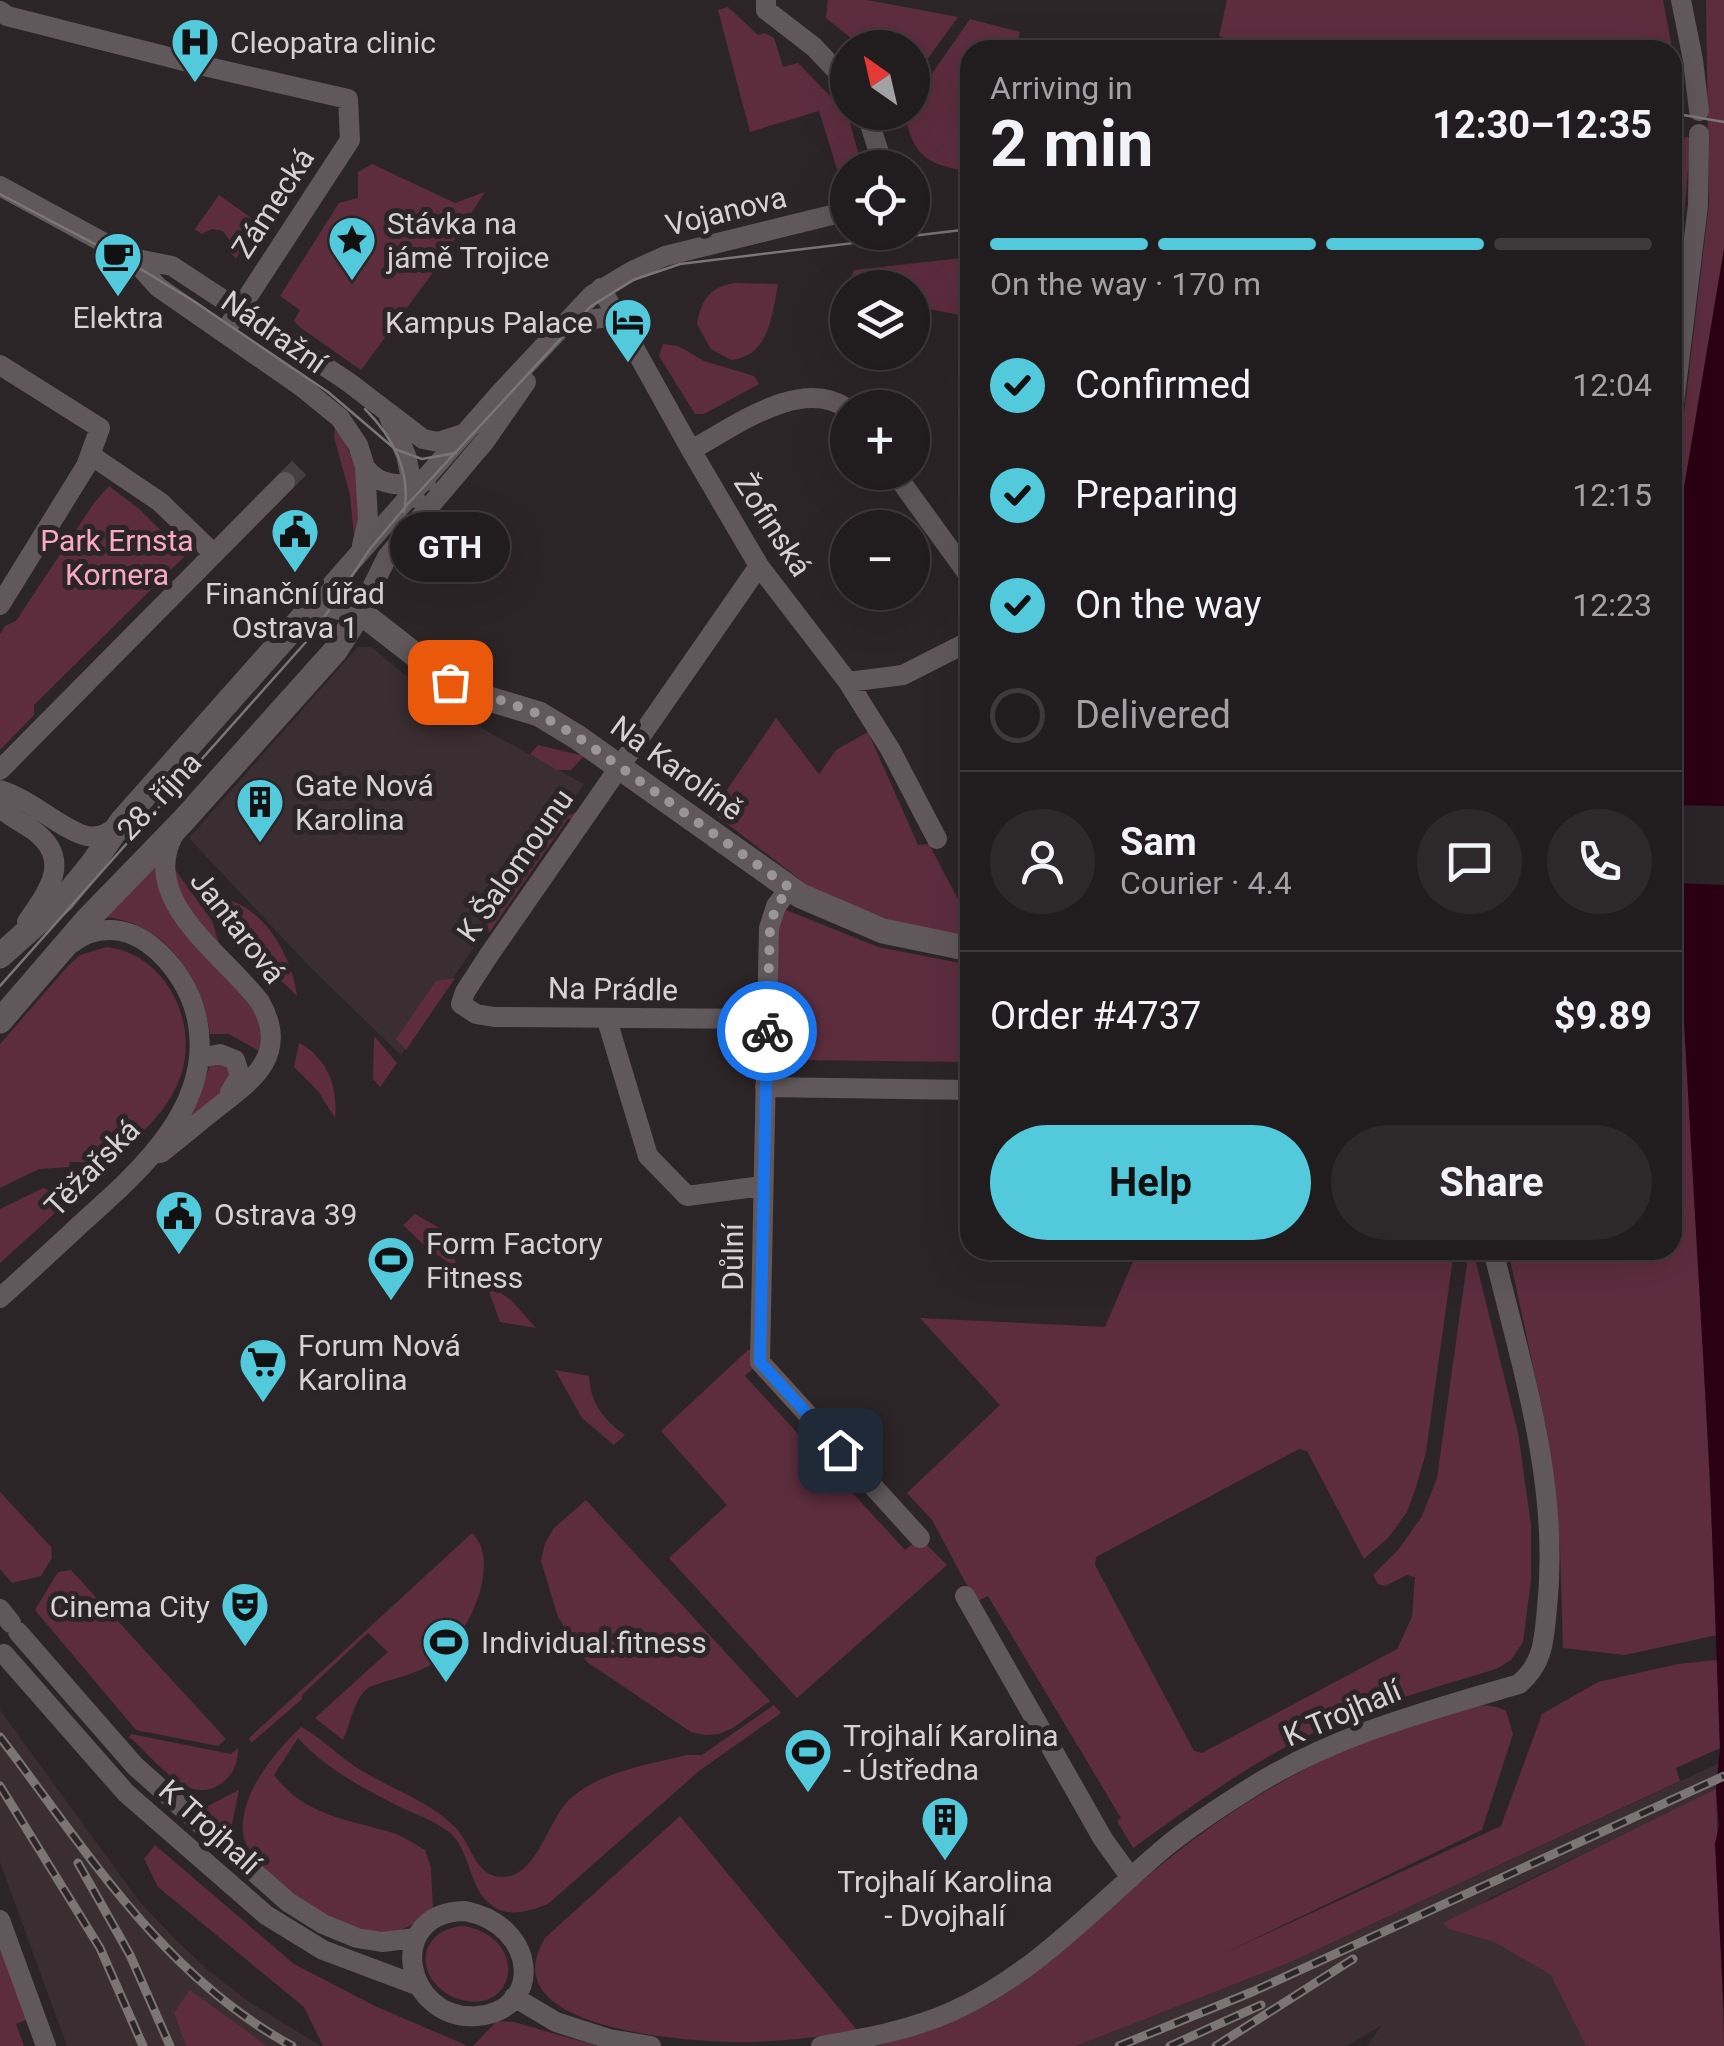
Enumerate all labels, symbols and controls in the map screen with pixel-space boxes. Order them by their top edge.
hospital icon: Cleopatra clinic [169,16,221,84]
place label: Cleopatra clinic [230,25,436,60]
north arrow [830,30,930,130]
map controls [830,30,930,610]
text: Arriving in [990,69,1133,107]
text: 12:30–12:35 [1432,103,1652,147]
text: 2 min [990,106,1153,182]
street label: Zámecká [225,142,321,264]
button: locate [830,150,930,250]
street label: Vojanova [662,179,790,243]
place label: Stávka na jámě Trojice [386,206,549,275]
place icon: Stávka na jámě Trojice [326,214,378,282]
cafe icon: Elektra [92,230,144,298]
text: On the way · 170 m [990,265,1261,303]
button: layers [830,270,930,370]
street label: Nádražní [215,283,334,381]
hotel icon: Kampus Palace [602,296,654,364]
place label: Elektra [72,300,164,335]
place label: Kampus Palace [385,305,593,340]
icon: check [990,358,1045,413]
text: Confirmed [1075,363,1251,407]
text: 12:04 [1572,366,1652,404]
button: + [830,390,930,490]
street label: Žofinská [727,467,819,583]
icon: check [990,468,1045,523]
text: Preparing [1075,473,1238,517]
text: 12:15 [1572,476,1652,514]
public building icon: Finanční úřad Ostrava 1 [269,506,321,574]
button: − [830,510,930,610]
callout: GTH [390,512,510,582]
park label: Park Ernsta Kornera [40,523,194,592]
text: GTH [418,528,482,566]
place label: Finanční úřad Ostrava 1 [205,576,385,645]
icon: check [990,578,1045,633]
text: On the way [1075,583,1261,627]
text: 12:23 [1572,586,1652,624]
pin [408,640,493,725]
icon: bag [423,655,478,710]
text: Delivered [1075,693,1231,737]
street label: Na Karolíně [604,708,750,828]
street label: 28. října [110,745,208,847]
place label: Gate Nová Karolina [295,768,434,837]
building icon: Gate Nová Karolina [234,776,286,844]
street label: K Šalomounu [450,782,580,948]
button: person [990,809,1095,914]
button: chat [1417,809,1522,914]
button: phone [1547,809,1652,914]
text: Sam [1120,820,1197,864]
street label: Jantarová [183,864,293,990]
text: Courier · 4.4 [1120,864,1292,902]
street label: Na Prádle [548,970,678,1008]
courier [717,981,817,1081]
text: Order #4737 [990,994,1201,1038]
text: $9.89 [1554,994,1652,1038]
icon: bike [740,1004,795,1059]
street label: Těžařská [37,1112,147,1224]
button: Help [990,1125,1311,1240]
button: Share [1331,1125,1652,1240]
public building icon: Ostrava 39 [153,1188,205,1256]
place label: Ostrava 39 [214,1197,357,1232]
street label: Důlní [715,1222,750,1291]
place label: Form Factory Fitness [426,1226,603,1295]
sports icon: Form Factory Fitness [365,1234,417,1302]
place label: Forum Nová Karolina [298,1328,461,1397]
supermarket icon: Forum Nová Karolina [237,1336,289,1404]
pin [798,1408,883,1493]
icon: home [813,1423,868,1478]
theatre icon: Cinema City [219,1580,271,1648]
place label: Cinema City [50,1589,210,1624]
sports icon: Individual.fitness [420,1616,472,1684]
place label: Individual.fitness [481,1625,707,1660]
street label: K Trojhalí [1278,1672,1407,1753]
place label: Trojhalí Karolina - Ústředna [843,1718,1059,1787]
sports icon: Trojhalí Karolina - Ústředna [782,1726,834,1794]
street label: K Trojhalí [152,1772,269,1883]
building icon: Trojhalí Karolina - Dvojhalí [919,1794,971,1862]
place label: Trojhalí Karolina - Dvojhalí [837,1864,1053,1933]

